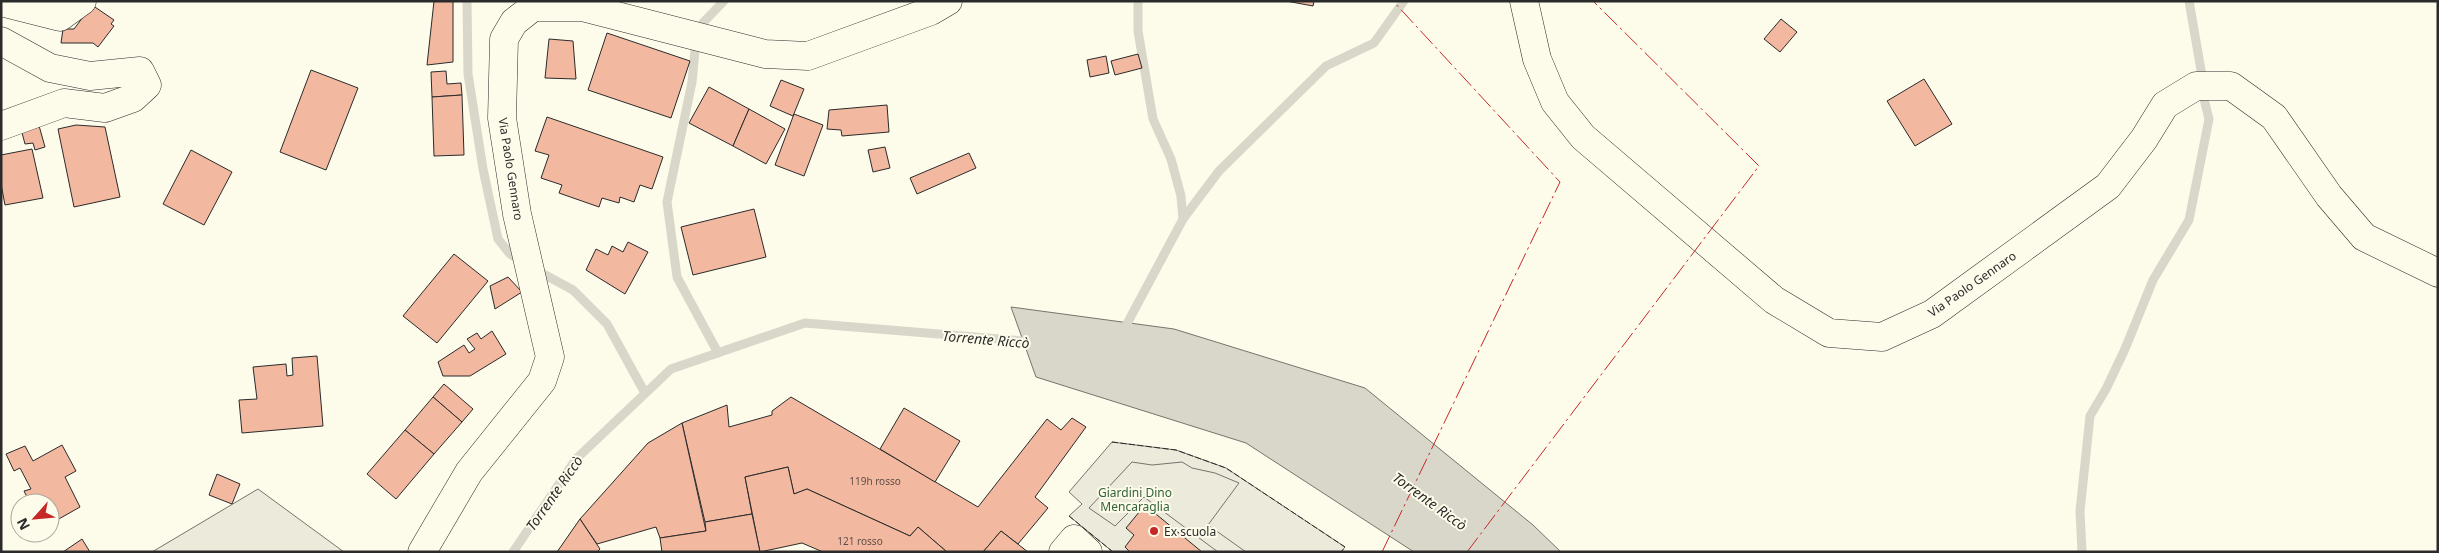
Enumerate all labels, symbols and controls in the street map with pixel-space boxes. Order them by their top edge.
street label: Via Paolo Gennaro [494,116,528,222]
street label: Via Paolo Gennaro [1925,247,2019,321]
water label: Torrente Riccò [942,326,1030,352]
water label: Torrente Riccò [521,452,587,534]
water label: Torrente Riccò [1389,468,1471,534]
house number: 119h rosso [849,474,901,488]
park label: Giardini Dino Mencaraglia [1098,484,1172,515]
north arrow [10,493,60,543]
text: N [12,515,34,534]
place label: Ex scuola [1164,523,1216,540]
marker: Ex scuola [1148,525,1160,537]
house number: 121 rosso [837,534,883,548]

